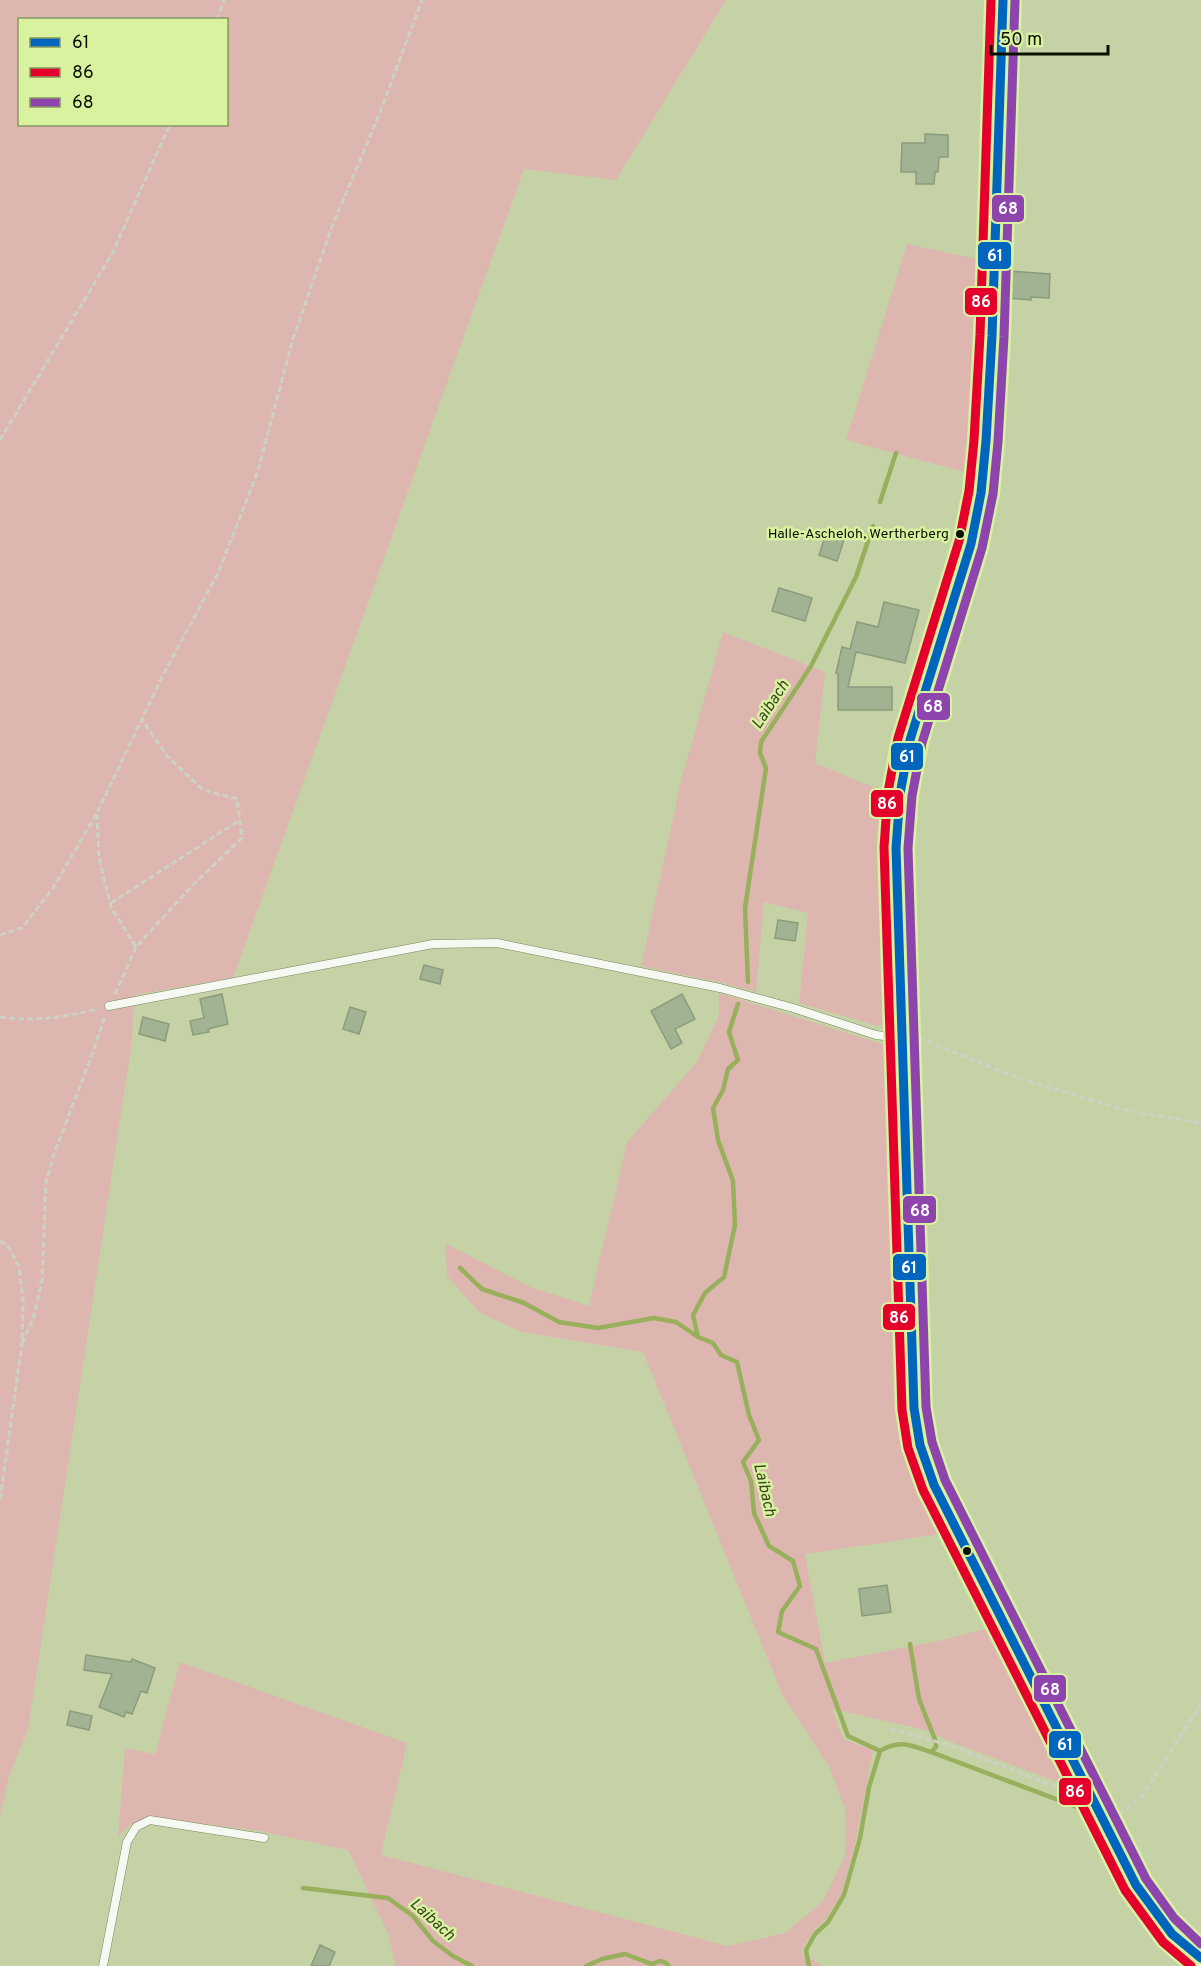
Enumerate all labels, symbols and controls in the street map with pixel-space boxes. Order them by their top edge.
legend [18,18,228,126]
scale bar [991,18,1108,56]
text: 50 m [1000,29,1042,52]
text: 61 [72,32,89,55]
text: 86 [72,62,94,85]
text: 68 [72,92,94,115]
line badge: 68 [991,194,1025,223]
text: 68 [998,200,1018,220]
line badge: 61 [977,241,1012,270]
text: 61 [987,247,1003,267]
line badge: 86 [964,287,998,316]
text: 86 [971,293,991,313]
place label: Halle-Ascheloh, Wertherberg [768,526,949,543]
marker: Halle-Ascheloh, Wertherberg [954,528,966,540]
water label: Laibach [748,677,794,733]
line badge: 68 [916,692,951,721]
text: 68 [923,698,943,718]
line badge: 61 [890,742,924,771]
text: 61 [899,748,915,768]
line badge: 86 [870,789,904,818]
text: 86 [877,795,897,815]
line badge: 68 [902,1195,937,1224]
text: 68 [910,1202,930,1222]
line badge: 61 [892,1253,927,1281]
text: 61 [901,1259,917,1279]
line badge: 86 [882,1303,916,1331]
text: 86 [889,1309,909,1329]
water label: Laibach [748,1461,780,1519]
unlabelled marker [961,1545,973,1557]
line badge: 68 [1033,1674,1067,1703]
text: 68 [1040,1681,1060,1701]
line badge: 61 [1048,1730,1082,1759]
text: 61 [1057,1736,1073,1756]
line badge: 86 [1058,1777,1092,1806]
text: 86 [1065,1783,1085,1803]
water label: Laibach [405,1894,459,1946]

